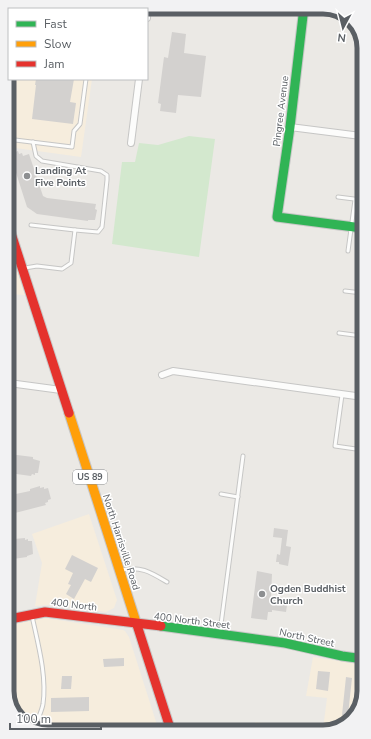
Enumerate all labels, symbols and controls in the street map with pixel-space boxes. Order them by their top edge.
legend [8,8,148,80]
north arrow [323,8,363,48]
text: Fast [44,16,67,32]
text: N [337,29,347,45]
text: Slow [44,36,72,52]
text: Jam [43,56,65,72]
street label: Pingree Avenue [270,75,292,147]
place label: Landing At Five Points [35,164,86,190]
marker: Landing At Five Points [22,171,32,181]
road number: US 89 [73,470,107,484]
street label: North Harrisville Road [99,493,143,592]
place label: Ogden Buddhist Church [270,582,346,608]
marker: Ogden Buddhist Church [257,589,267,599]
street label: 400 North [50,595,98,615]
street label: 400 North Street [153,609,231,633]
street label: North Street [278,625,336,651]
scale bar [10,705,101,731]
text: 100 m [16,711,51,727]

